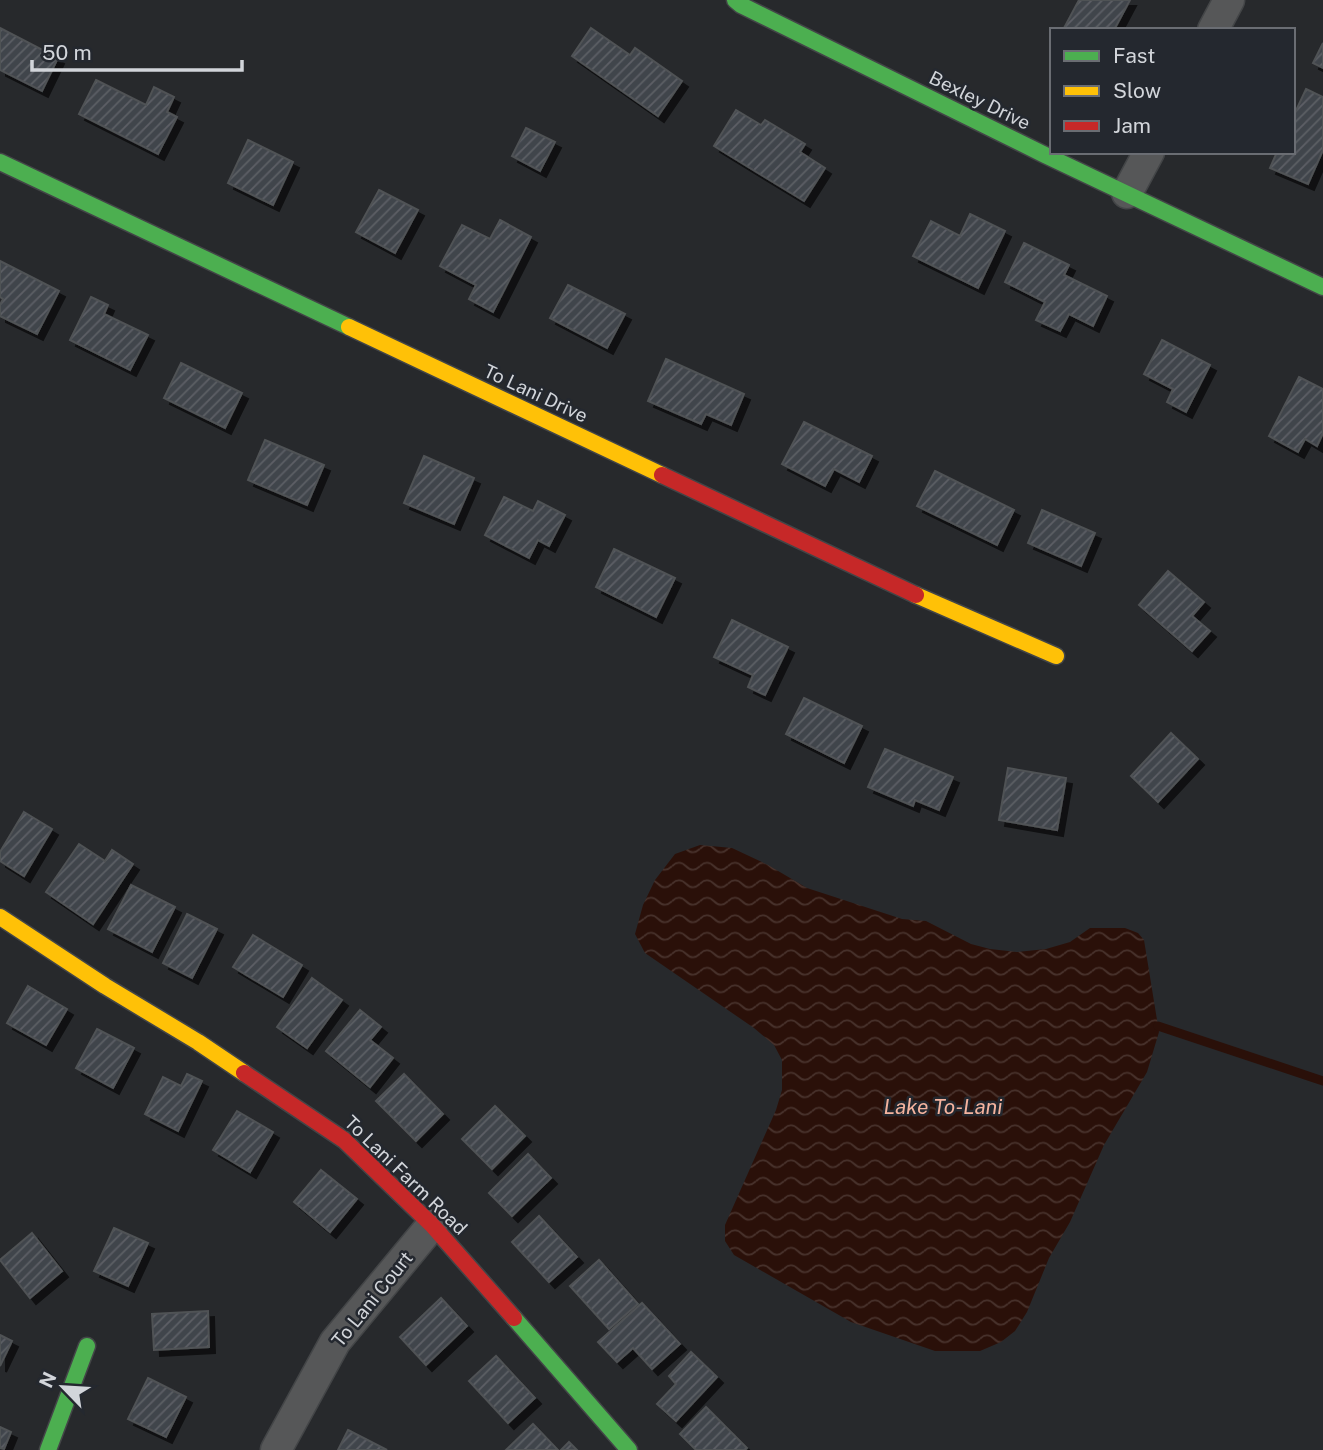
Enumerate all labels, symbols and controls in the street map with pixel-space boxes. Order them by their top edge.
scale bar [32,28,242,72]
legend [1050,28,1295,154]
text: 50 m [42,40,92,65]
text: Fast [1113,43,1155,68]
street label: Bexley Drive [926,66,1034,134]
text: Slow [1113,78,1161,103]
text: Jam [1113,113,1151,138]
street label: To Lani Drive [481,359,591,427]
water label: Lake To-Lani [884,1094,1002,1119]
street label: To Lani Farm Road [340,1111,472,1239]
street label: To Lani Court [327,1247,417,1351]
north arrow [28,1352,98,1422]
text: N [34,1368,61,1391]

